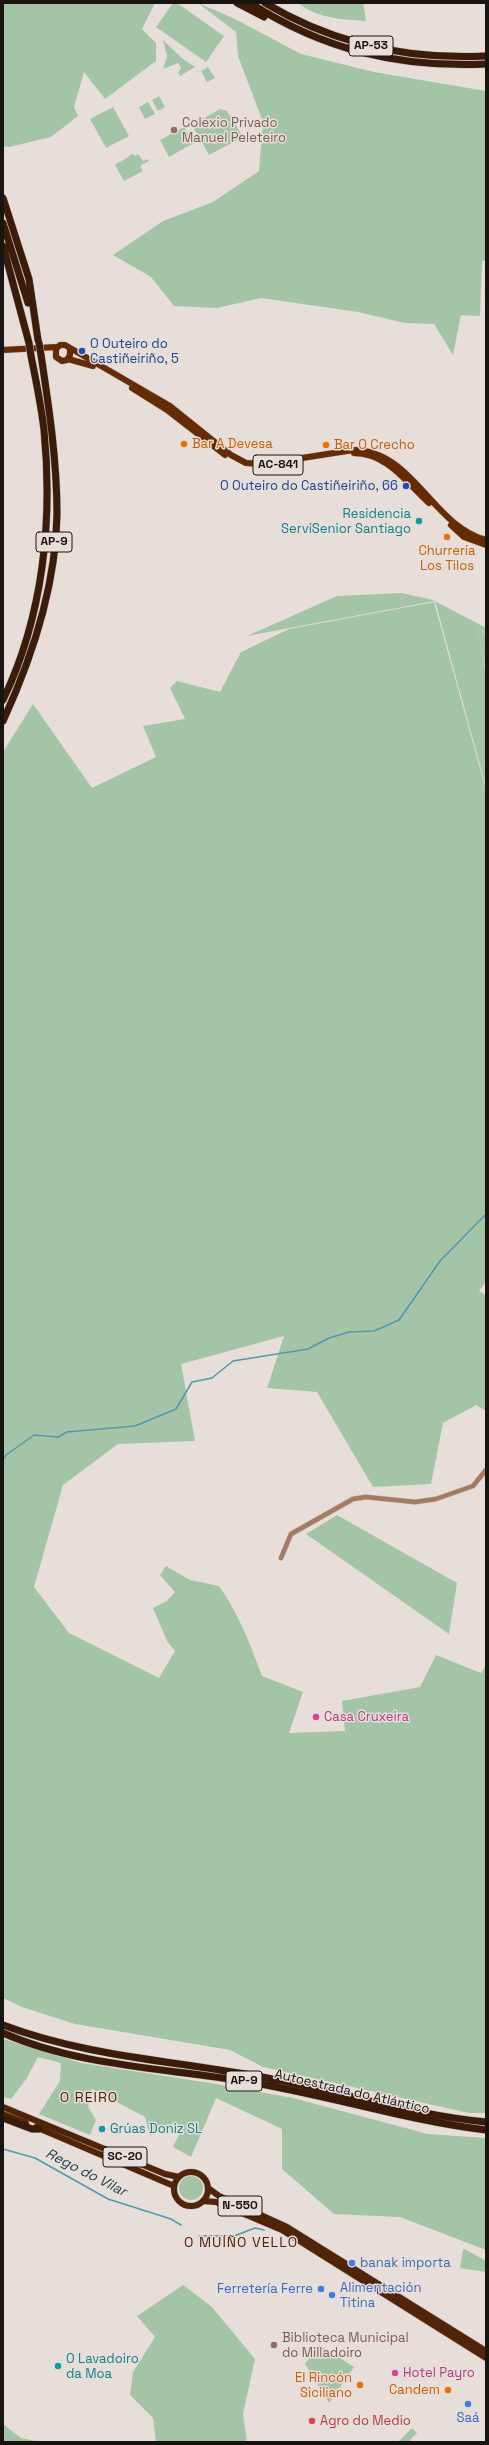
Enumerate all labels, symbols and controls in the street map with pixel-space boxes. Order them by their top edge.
road number: AP-53 [349,36,393,56]
place label: Colexio Privado Manuel Peleteiro [182,115,286,146]
marker: Colexio Privado Manuel Peleteiro [169,125,179,135]
place label: O Outeiro do Castiñeiriño, 5 [90,336,179,367]
marker: O Outeiro do Castiñeiriño, 5 [77,346,87,356]
place label: Bar A Devesa [192,436,273,452]
place label: Bar O Crecho [334,437,415,453]
marker: Bar A Devesa [179,439,189,449]
marker: Bar O Crecho [321,440,331,450]
road number: AC-841 [253,455,303,475]
place label: O Outeiro do Castiñeiriño, 66 [220,478,398,494]
marker: O Outeiro do Castiñeiriño, 66 [401,481,411,491]
place label: Residencia ServiSenior Santiago [281,506,411,537]
marker: Residencia ServiSenior Santiago [414,516,424,526]
road number: AP-9 [36,532,72,552]
marker: Churrería Los Tilos [442,532,452,542]
place label: Churrería Los Tilos [419,543,475,574]
place label: Casa Cruxeira [324,1709,409,1725]
marker: Casa Cruxeira [311,1712,321,1722]
street label: Autoestrada do Atlántico [273,2067,431,2117]
road number: AP-9 [226,2071,262,2091]
district label: O REIRO [60,2090,118,2106]
place label: Grúas Doniz SL [110,2121,202,2137]
marker: Grúas Doniz SL [97,2124,107,2134]
water label: Rego do Vilar [43,2145,129,2201]
road number: SC-20 [103,2147,147,2167]
road number: N-550 [218,2196,262,2216]
district label: O MUÍÑO VELLO [184,2235,298,2251]
place label: banak importa [360,2255,451,2271]
marker: banak importa [347,2258,357,2268]
place label: Alimentación Titina [340,2280,421,2311]
place label: Ferretería Ferre [217,2281,313,2297]
marker: Ferretería Ferre [316,2284,326,2294]
marker: Alimentación Titina [327,2290,337,2300]
place label: Biblioteca Municipal do Milladoiro [282,2330,409,2361]
marker: Biblioteca Municipal do Milladoiro [269,2340,279,2350]
place label: O Lavadoiro da Moa [66,2351,139,2382]
marker: O Lavadoiro da Moa [53,2361,63,2371]
place label: Hotel Payro [403,2365,475,2381]
marker: Hotel Payro [390,2368,400,2378]
place label: El Rincón Siciliano [295,2370,352,2401]
marker: El Rincón Siciliano [355,2380,365,2390]
place label: Candem [389,2382,440,2398]
marker: Candem [443,2385,453,2395]
marker: Saá [463,2399,473,2409]
place label: Saá [457,2410,479,2426]
place label: Agro do Medio [320,2413,411,2429]
marker: Agro do Medio [307,2416,317,2426]

